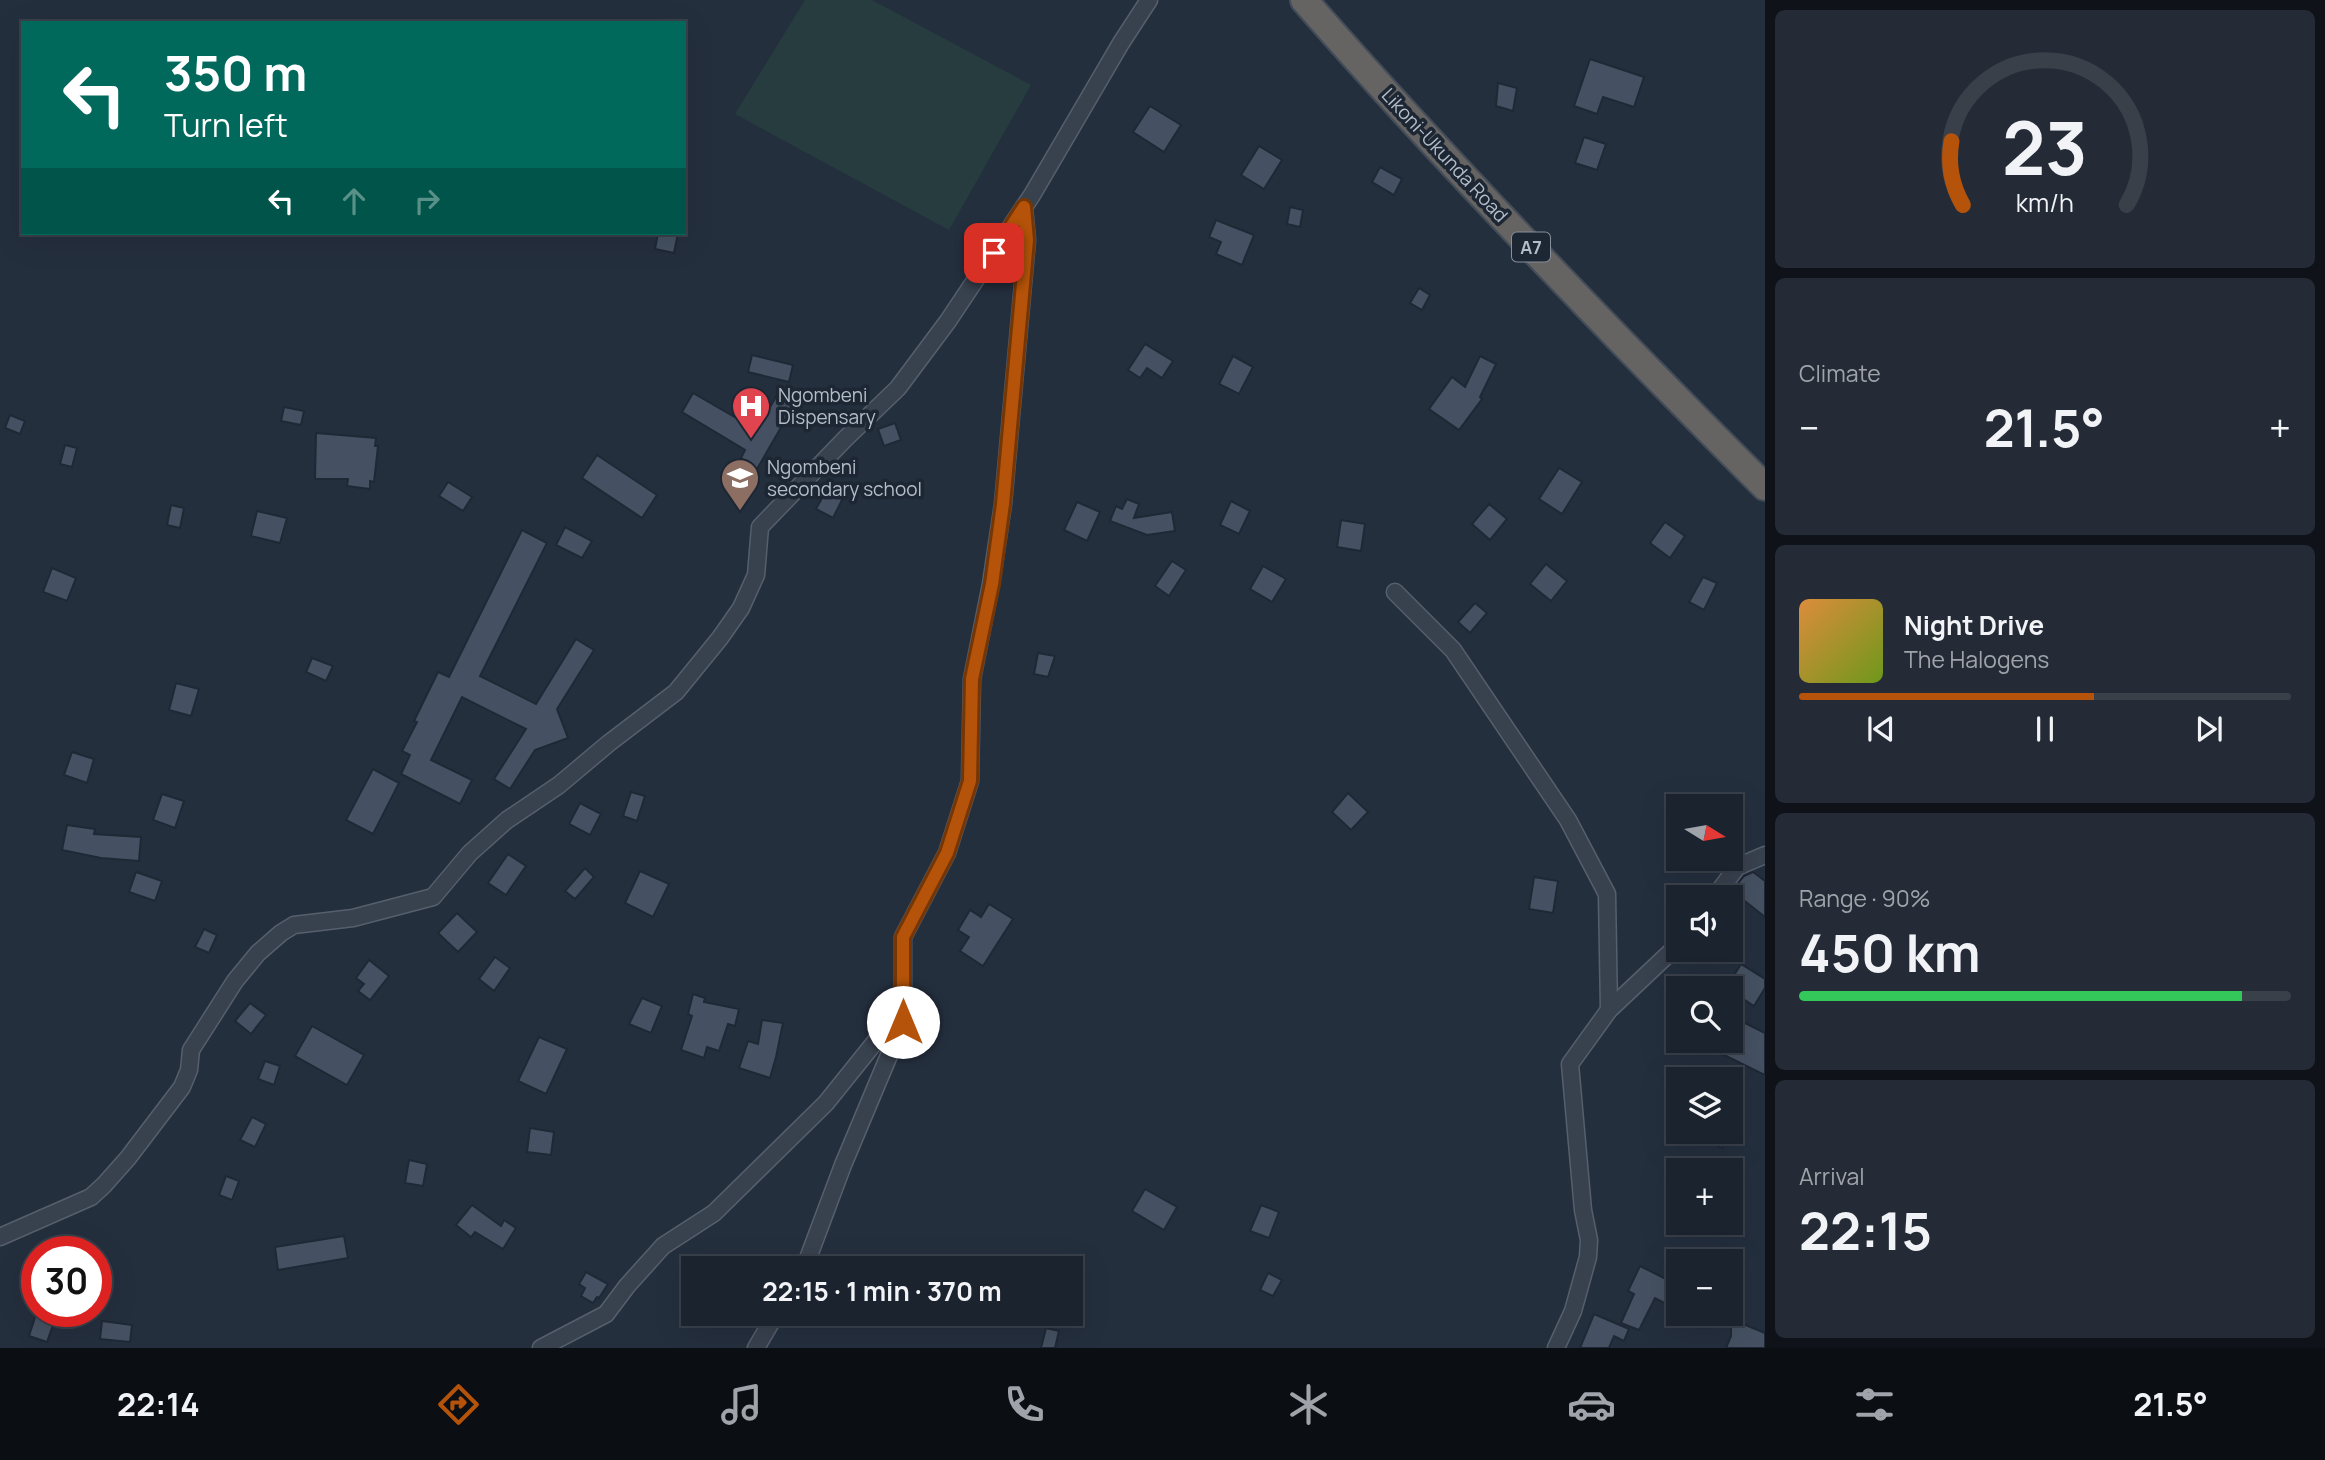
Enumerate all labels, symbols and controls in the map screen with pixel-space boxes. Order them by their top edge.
text: 350 m [164,39,307,106]
icon: left [49,49,140,140]
street label: Likoni-Ukunda Road [1376,82,1514,228]
text: 23 [2002,97,2088,197]
text: Turn left [164,103,288,147]
icon: left [262,182,300,220]
icon: ahead [335,182,373,220]
icon: right [408,182,446,220]
text: km/h [2016,185,2074,220]
pin [964,223,1024,283]
road number: A7 [1512,232,1550,262]
icon: arrive [975,234,1013,272]
text: Climate [1799,357,1881,389]
place label: Ngombeni Dispensary [778,382,876,430]
hospital icon: Ngombeni Dispensary [730,385,772,440]
text: 21.5° [1984,392,2105,463]
text: − [1799,401,1820,453]
text: + [2269,401,2291,453]
place label: Ngombeni secondary school [767,454,922,502]
school or university icon: Ngombeni secondary school [719,457,761,512]
text: Night Drive [1904,607,2044,643]
text: The Halogens [1904,643,2049,675]
icon: previous [1862,710,1900,748]
icon: pause [2026,710,2064,748]
icon: next [2190,710,2228,748]
north arrow [1666,794,1743,872]
map controls [1666,794,1743,1326]
text: Range · 90% [1799,882,1930,914]
button: sound [1666,885,1743,962]
text: 450 km [1799,917,1980,988]
button: search [1666,976,1743,1053]
position arrow [866,985,940,1059]
button: layers [1666,1067,1743,1144]
button: + [1666,1158,1743,1235]
text: Arrival [1799,1160,1865,1192]
text: 22:15 [1799,1195,1932,1266]
speed limit sign: 30 [21,1236,112,1327]
button: − [1666,1249,1743,1326]
text: 22:15 · 1 min · 370 m [762,1273,1002,1309]
icon: directions [434,1380,483,1429]
icon: music [717,1380,766,1429]
icon: phone [1000,1380,1049,1429]
icon: climate [1284,1380,1333,1429]
icon: car [1567,1380,1616,1429]
icon: filters [1850,1380,1899,1429]
text: 22:14 [117,1382,200,1426]
text: 21.5° [2133,1382,2208,1426]

